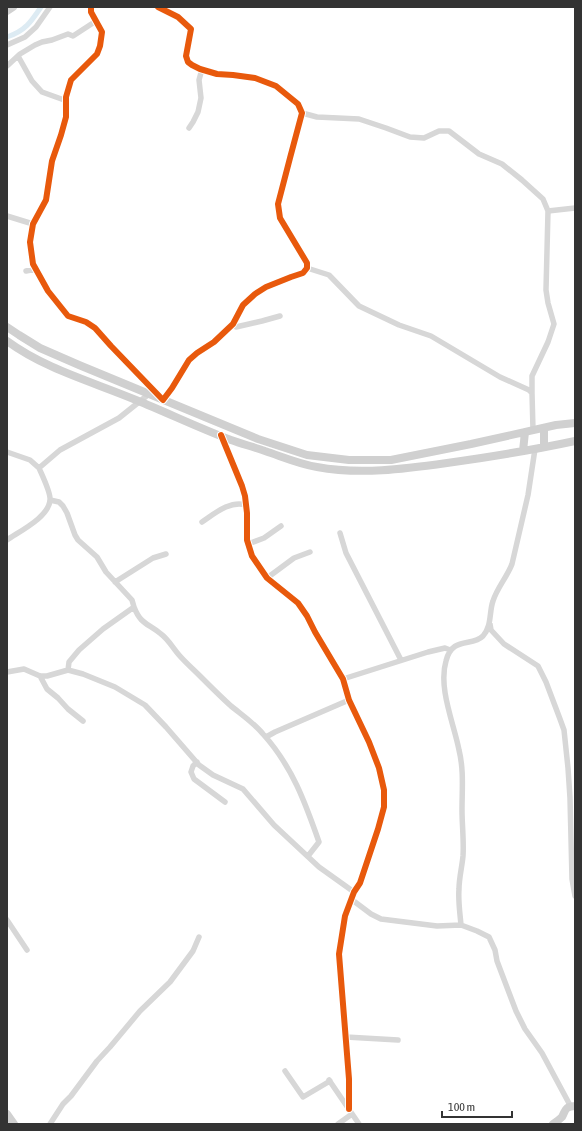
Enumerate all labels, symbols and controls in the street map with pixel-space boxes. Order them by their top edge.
scale bar [442,1093,512,1119]
text: 100 m [448,1100,475,1114]

